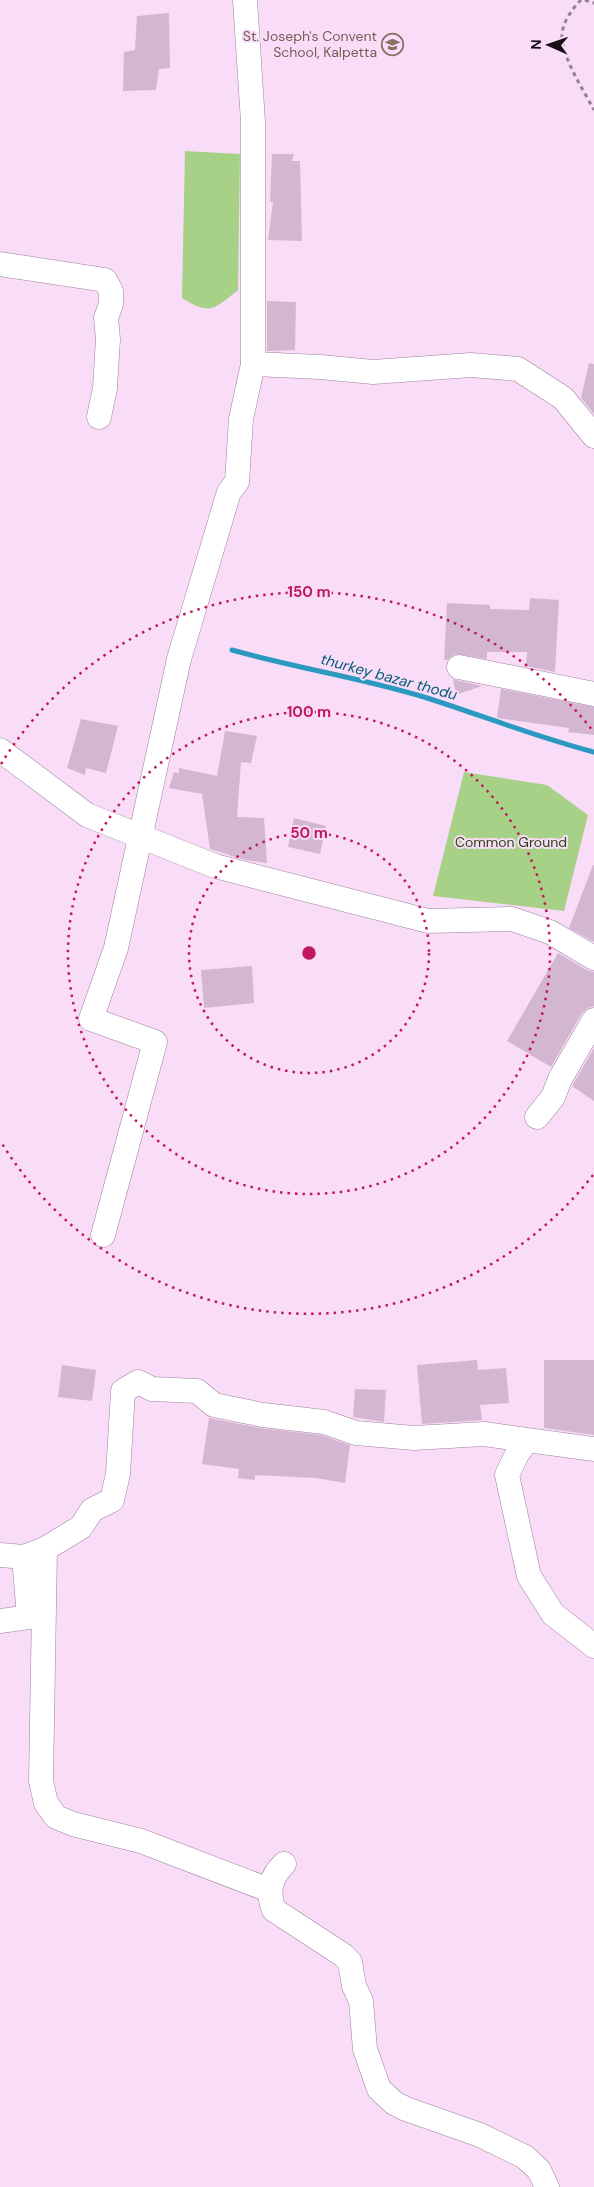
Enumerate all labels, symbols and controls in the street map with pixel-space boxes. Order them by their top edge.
north arrow [524,20,574,70]
place label: St. Joseph's Convent School, Kalpetta [243,27,377,61]
school or university icon: St. Joseph's Convent School, Kalpetta [381,32,405,56]
text: N [527,39,545,50]
text: 150 m [288,582,331,602]
water label: thurkey bazar thodu [318,649,460,705]
text: 100 m [287,702,331,722]
text: 50 m [290,823,328,843]
park label: Common Ground [455,833,567,851]
centre of rings [300,944,318,962]

